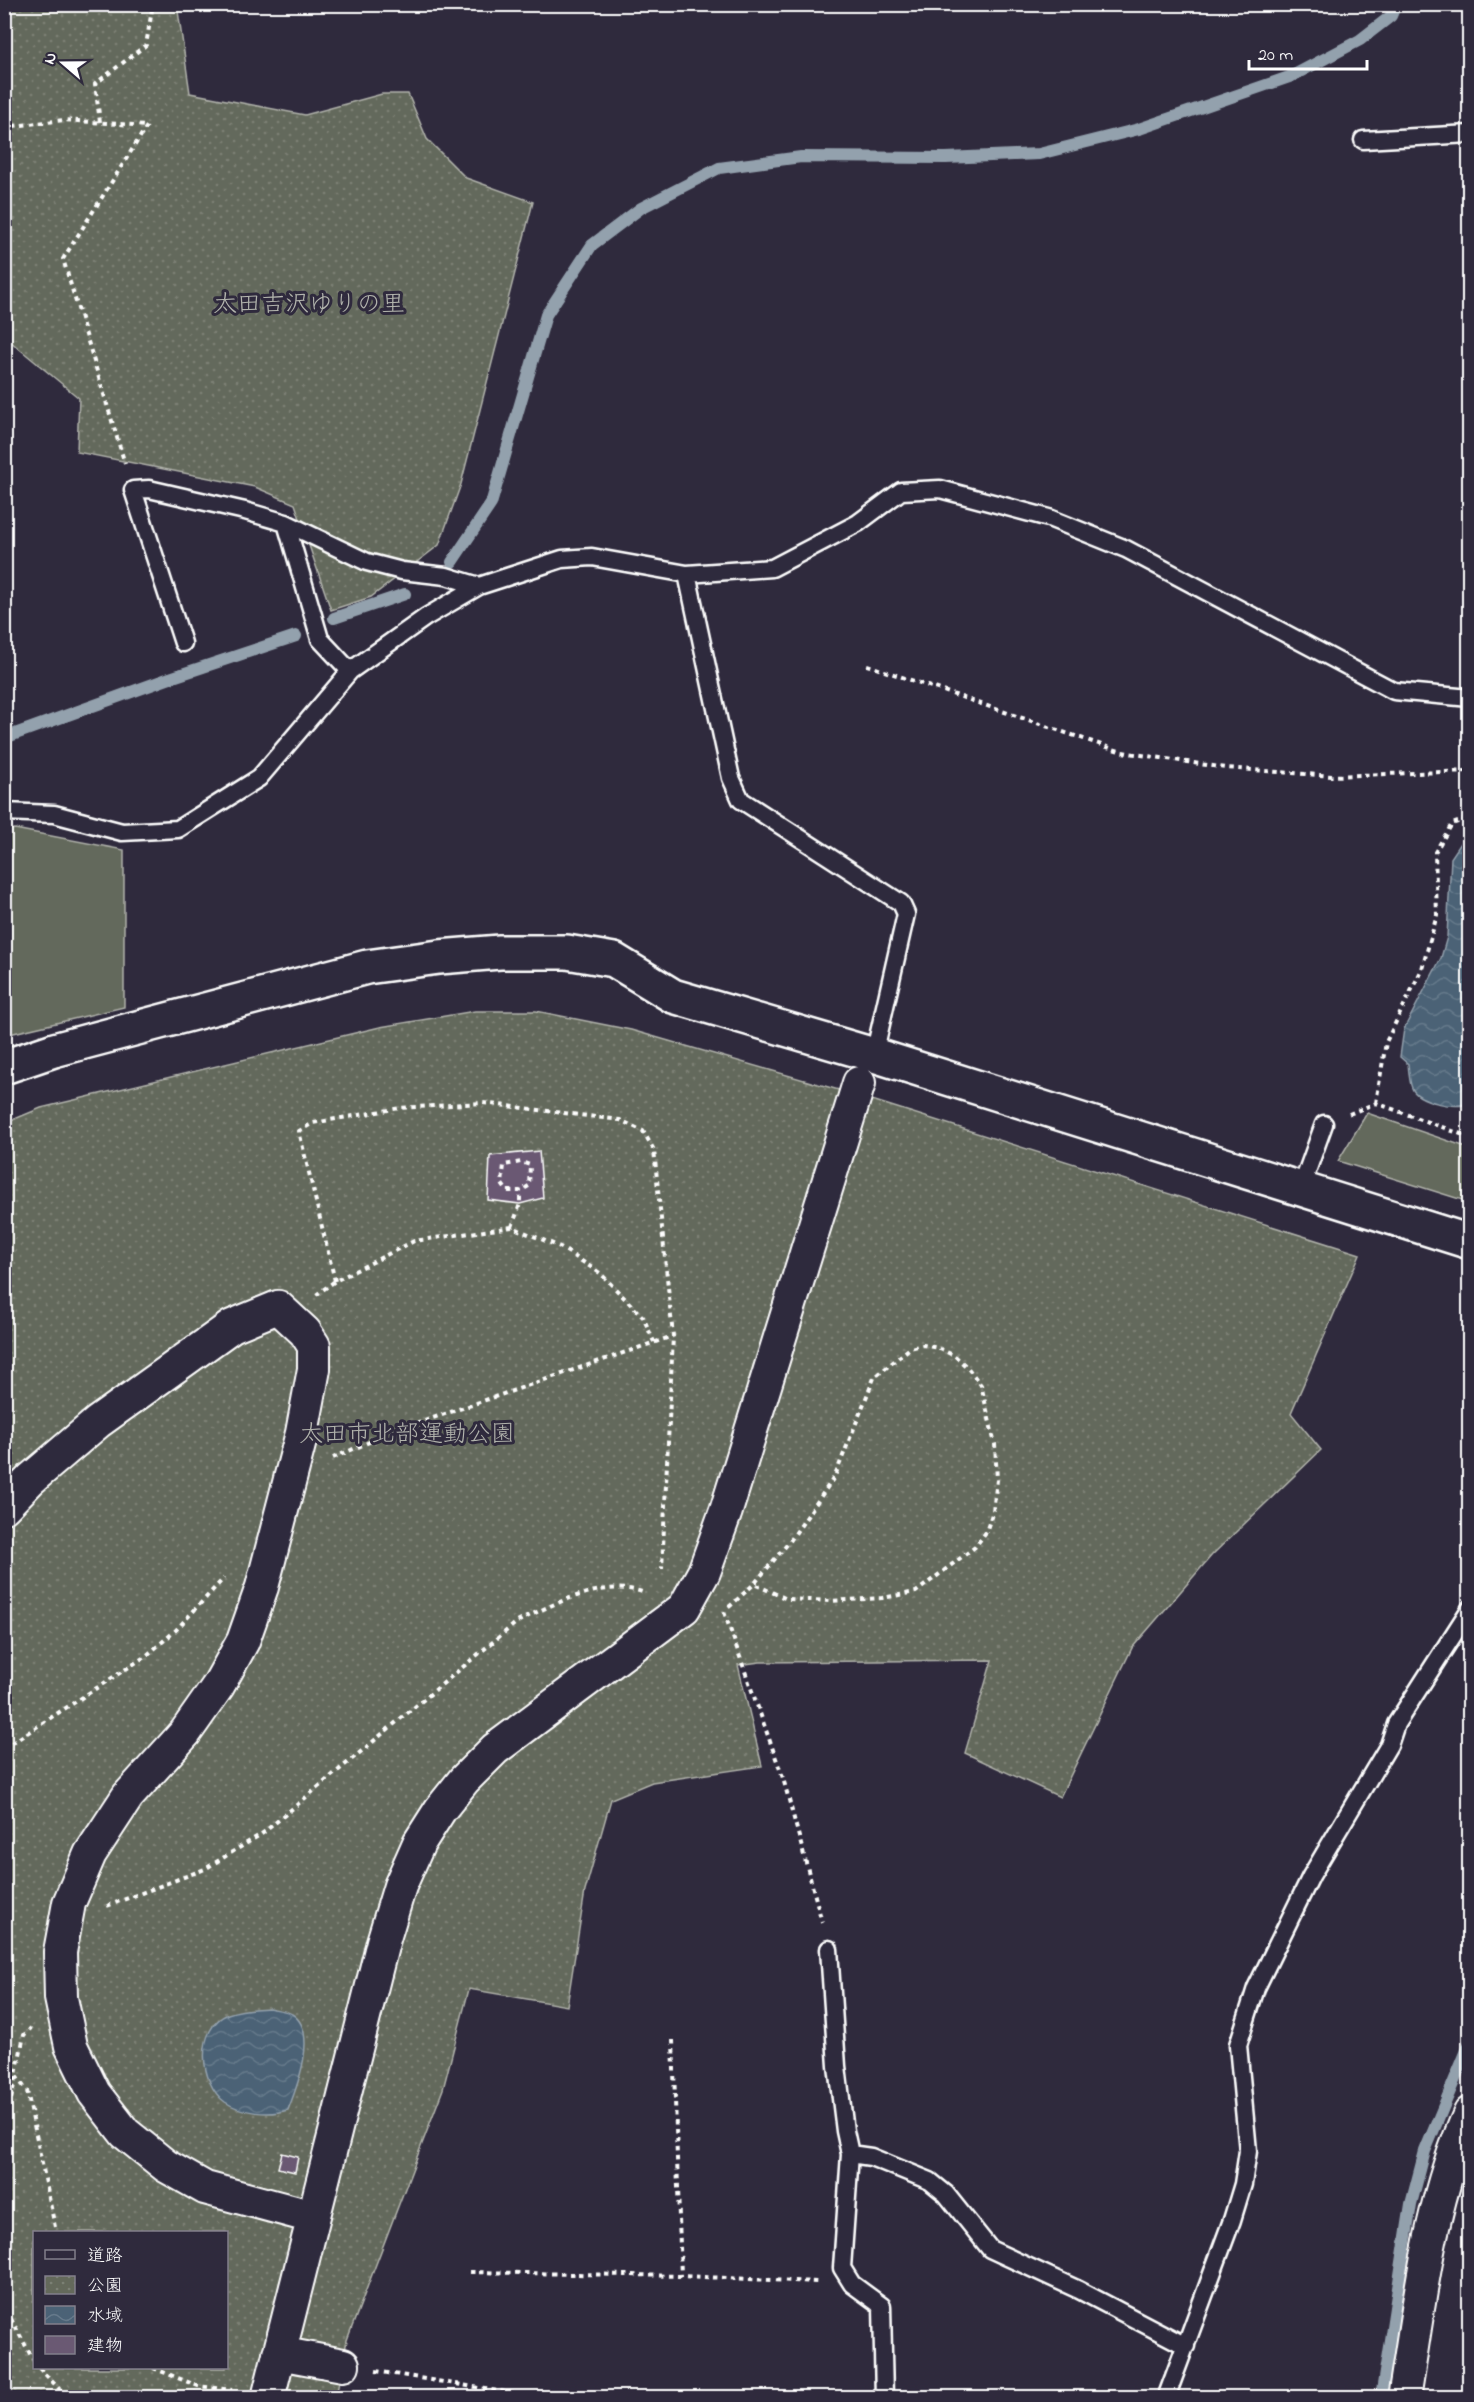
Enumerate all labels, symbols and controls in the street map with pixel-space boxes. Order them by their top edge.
north arrow [33,33,93,93]
scale bar [1249,33,1368,71]
text: 20 m [1258,43,1293,69]
text: N [38,49,64,68]
park label: 太田吉沢ゆりの里 [213,288,405,323]
park label: 太田市北部運動公園 [299,1418,515,1453]
legend [33,2231,228,2369]
text: 道路 [87,2244,123,2270]
text: 公園 [87,2274,123,2300]
text: 水域 [87,2304,123,2330]
text: 建物 [87,2334,123,2360]

